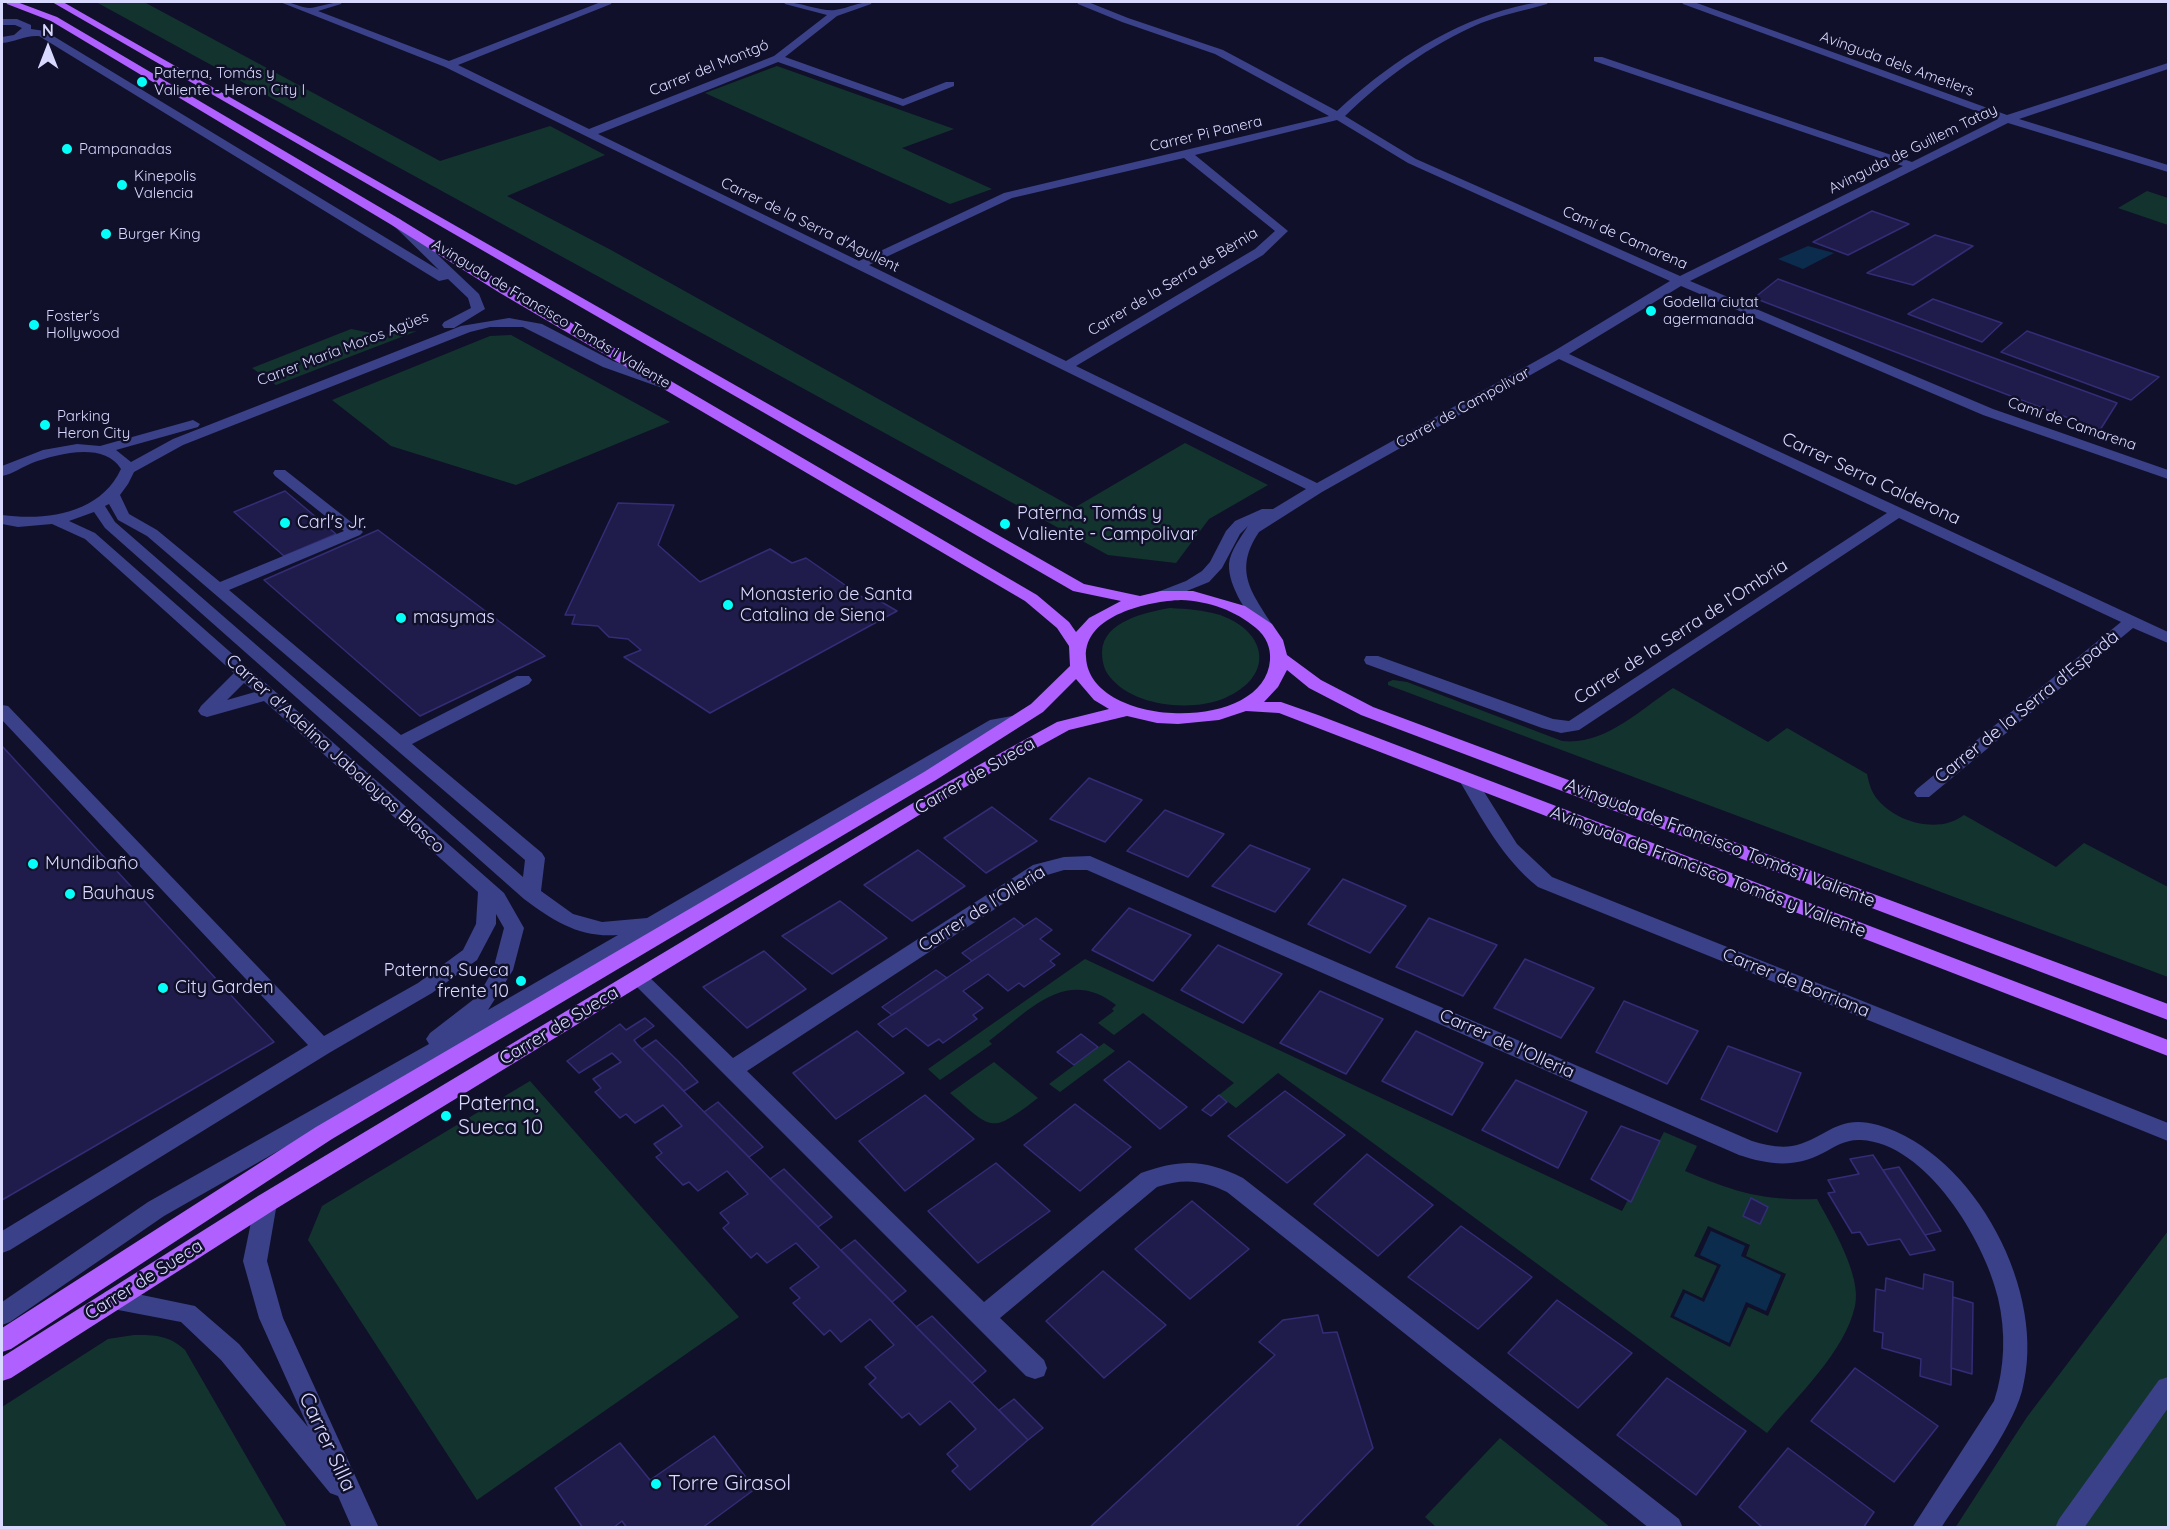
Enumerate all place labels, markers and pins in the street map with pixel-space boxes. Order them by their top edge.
place label: Paterna, Tomás y Valiente - Heron City I [154,64,305,99]
marker: Paterna, Tomás y Valiente - Heron City I [135,75,149,89]
place label: Pampanadas [79,140,172,158]
marker: Pampanadas [60,142,74,156]
place label: Kinepolis Valencia [134,167,196,202]
marker: Kinepolis Valencia [115,178,129,192]
place label: Burger King [118,225,201,243]
marker: Burger King [99,227,113,241]
place label: Godella ciutat agermanada [1663,293,1759,328]
marker: Godella ciutat agermanada [1644,304,1658,318]
place label: Foster's Hollywood [46,307,120,342]
marker: Foster's Hollywood [27,318,41,332]
place label: Parking Heron City [57,407,130,442]
marker: Parking Heron City [38,418,52,432]
place label: Paterna, Tomás y Valiente - Campolivar [1017,503,1197,546]
place label: Carl's Jr. [297,512,366,534]
marker: Carl's Jr. [278,516,292,530]
marker: Paterna, Tomás y Valiente - Campolivar [998,517,1012,531]
place label: Monasterio de Santa Catalina de Siena [740,584,913,626]
marker: Monasterio de Santa Catalina de Siena [721,598,735,612]
place label: masymas [413,607,495,629]
marker: masymas [394,611,408,625]
place label: Mundibaño [45,853,138,875]
marker: Mundibaño [26,857,40,871]
place label: Bauhaus [82,883,154,905]
marker: Bauhaus [63,887,77,901]
place label: Paterna, Sueca frente 10 [384,960,509,1002]
marker: Paterna, Sueca frente 10 [514,974,528,988]
place label: City Garden [175,977,274,999]
marker: City Garden [156,981,170,995]
place label: Paterna, Sueca 10 [458,1091,543,1141]
marker: Paterna, Sueca 10 [439,1109,453,1123]
place label: Torre Girasol [668,1471,791,1497]
marker: Torre Girasol [649,1477,663,1491]

